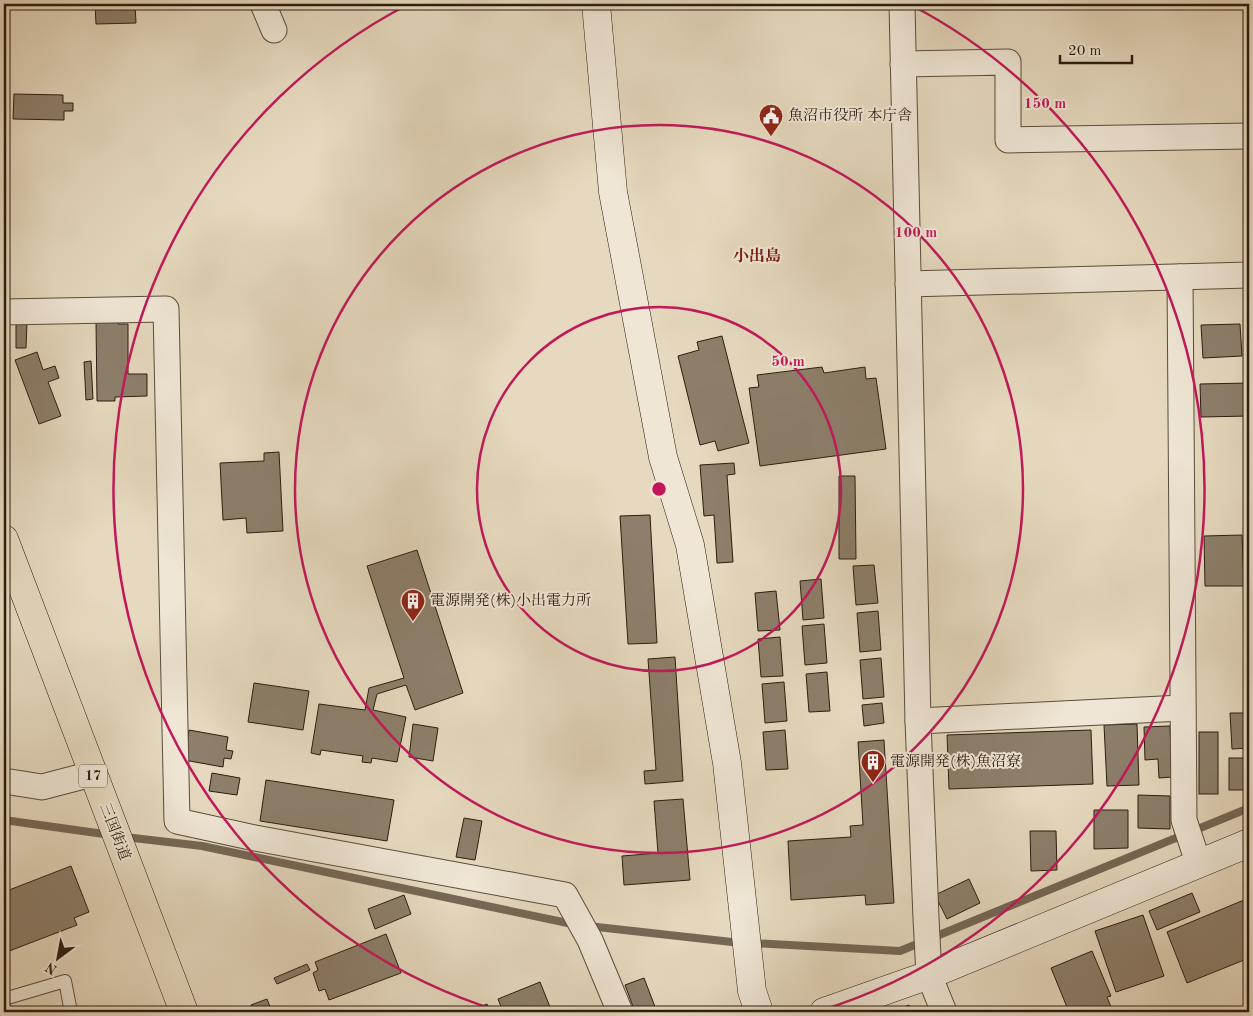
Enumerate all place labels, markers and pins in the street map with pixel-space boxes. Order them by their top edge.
public building icon: 魚沼市役所 本庁舎 [758,103,784,137]
place label: 魚沼市役所 本庁舎 [788,107,912,124]
centre of rings [650,480,668,498]
building icon: 電源開発(株)小出電力所 [400,588,426,622]
place label: 電源開発(株)小出電力所 [430,592,591,609]
building icon: 電源開発(株)魚沼寮 [860,749,886,783]
place label: 電源開発(株)魚沼寮 [890,753,1021,770]

